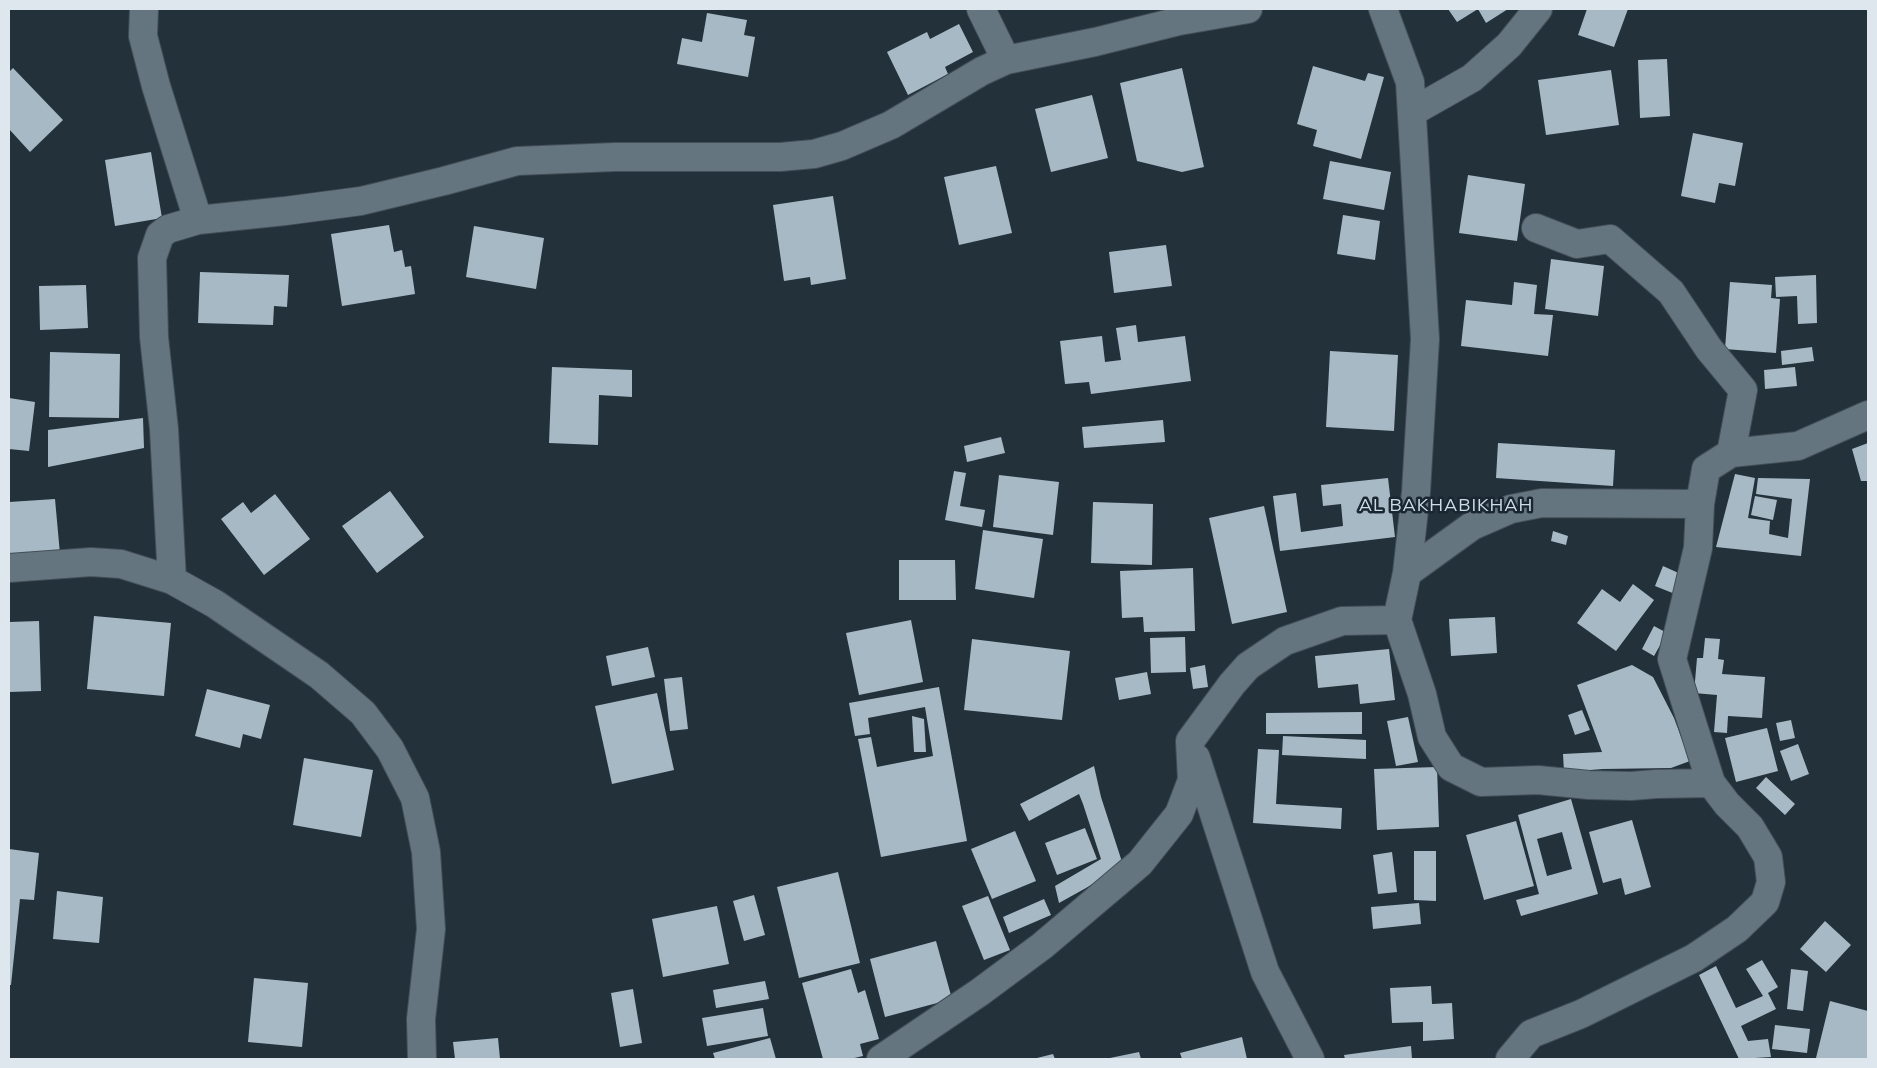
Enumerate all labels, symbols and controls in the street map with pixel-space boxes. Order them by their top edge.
district label: AL BAKHABIKHAH [1357,495,1535,517]

